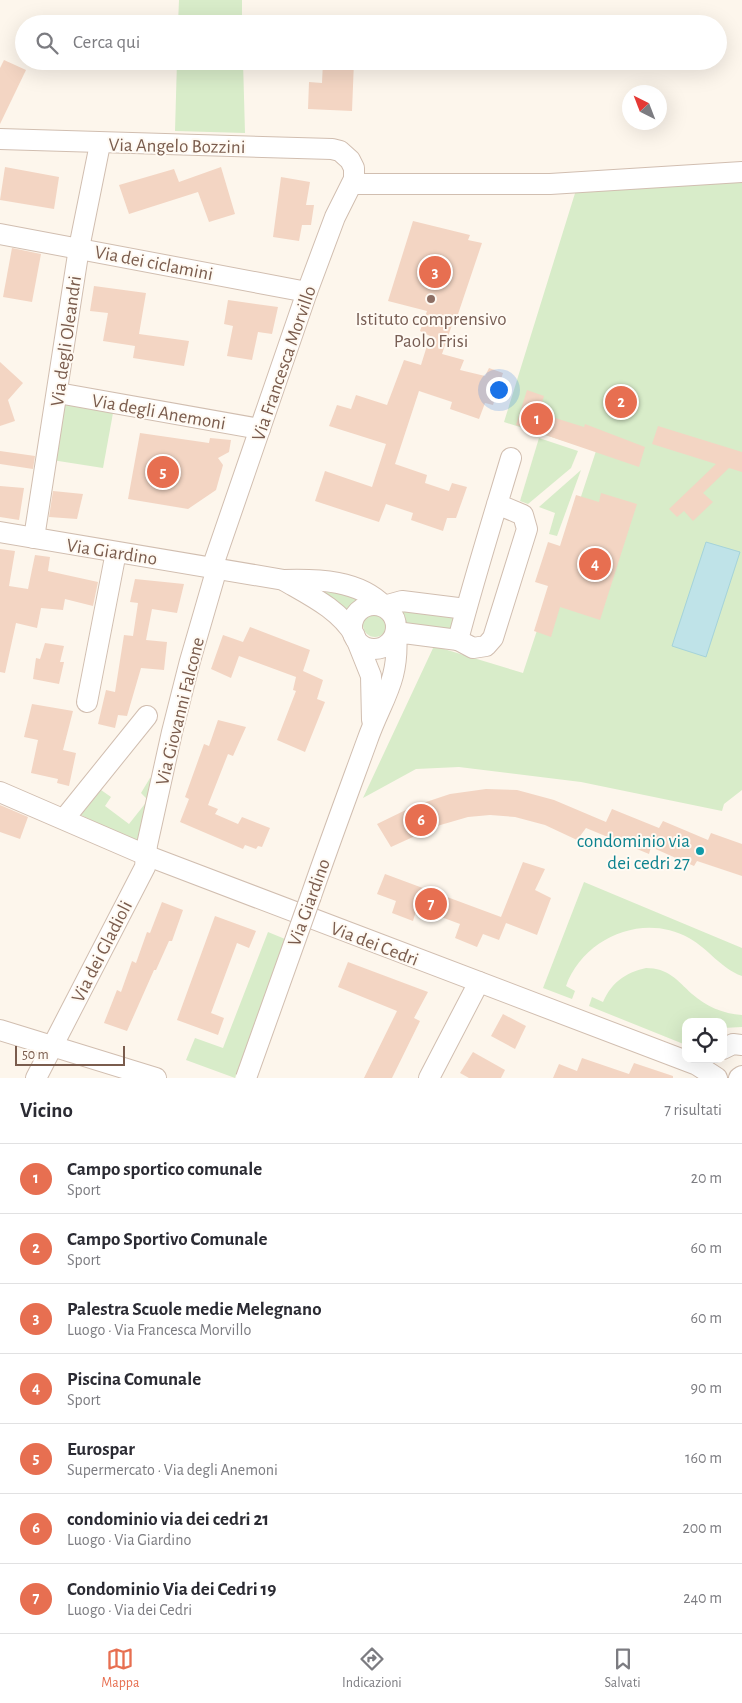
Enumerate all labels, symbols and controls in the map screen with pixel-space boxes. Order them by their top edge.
search box [15,15,727,70]
icon: search [33,29,61,57]
text: Cerca qui [73,33,140,52]
north arrow [622,85,667,130]
street label: Via Angelo Bozzini [108,136,245,157]
street label: Via dei ciclamini [93,243,215,284]
pin: 3 [419,253,451,291]
street label: Via degli Oleandri [48,275,85,408]
street label: Via Francesca Morvillo [249,283,320,444]
marker: Istituto comprensivo Paolo Frisi [425,293,437,305]
place label: Istituto comprensivo Paolo Frisi [356,310,506,351]
your location [486,377,512,403]
pin: 2 [605,383,637,421]
street label: Via degli Anemoni [90,391,227,434]
pin: 1 [521,400,553,438]
pin: 5 [147,453,179,491]
street label: Via Giardino [65,536,158,569]
pin: 4 [579,545,611,583]
street label: Via Giovanni Falcone [153,635,208,787]
pin: 6 [405,801,437,839]
place label: condominio via dei cedri 27 [577,832,690,873]
marker: condominio via dei cedri 27 [694,845,706,857]
street label: Via Giardino [285,856,334,949]
pin: 7 [415,885,447,923]
street label: Via dei Gladioli [69,898,136,1006]
street label: Via dei Cedri [328,919,421,970]
map controls [682,1018,727,1063]
button: locate [682,1018,727,1063]
scale bar [15,1043,125,1066]
text: 50 m [22,1048,49,1062]
text: Vicino [20,1100,73,1121]
text: 7 risultati [664,1102,722,1118]
text: Campo sportico comunale [67,1160,262,1179]
text: 1 [33,1170,39,1186]
text: 20 m [691,1170,722,1186]
text: Sport [67,1182,101,1198]
text: Campo Sportivo Comunale [67,1230,268,1249]
text: 2 [32,1240,40,1256]
text: 60 m [691,1240,722,1256]
text: Sport [67,1252,101,1268]
text: Palestra Scuole medie Melegnano [67,1300,322,1319]
text: 3 [33,1310,39,1326]
text: 60 m [691,1310,722,1326]
text: Luogo · Via Francesca Morvillo [67,1322,251,1338]
text: Piscina Comunale [67,1370,201,1389]
text: 4 [32,1380,40,1396]
text: 90 m [691,1380,722,1396]
text: Sport [67,1392,101,1408]
text: Eurospar [67,1440,135,1459]
text: 5 [33,1450,39,1466]
text: 160 m [685,1450,722,1466]
text: Supermercato · Via degli Anemoni [67,1462,278,1478]
text: condominio via dei cedri 21 [67,1510,269,1529]
text: 6 [32,1520,40,1536]
text: 200 m [682,1520,722,1536]
text: Luogo · Via Giardino [67,1532,191,1548]
text: Condominio Via dei Cedri 19 [67,1580,277,1599]
text: 7 [33,1590,39,1606]
text: 240 m [683,1590,722,1606]
text: Luogo · Via dei Cedri [67,1602,192,1618]
tab: Mappa [101,1645,139,1692]
tab: Indicazioni [342,1645,402,1692]
tab: Salvati [604,1645,641,1692]

